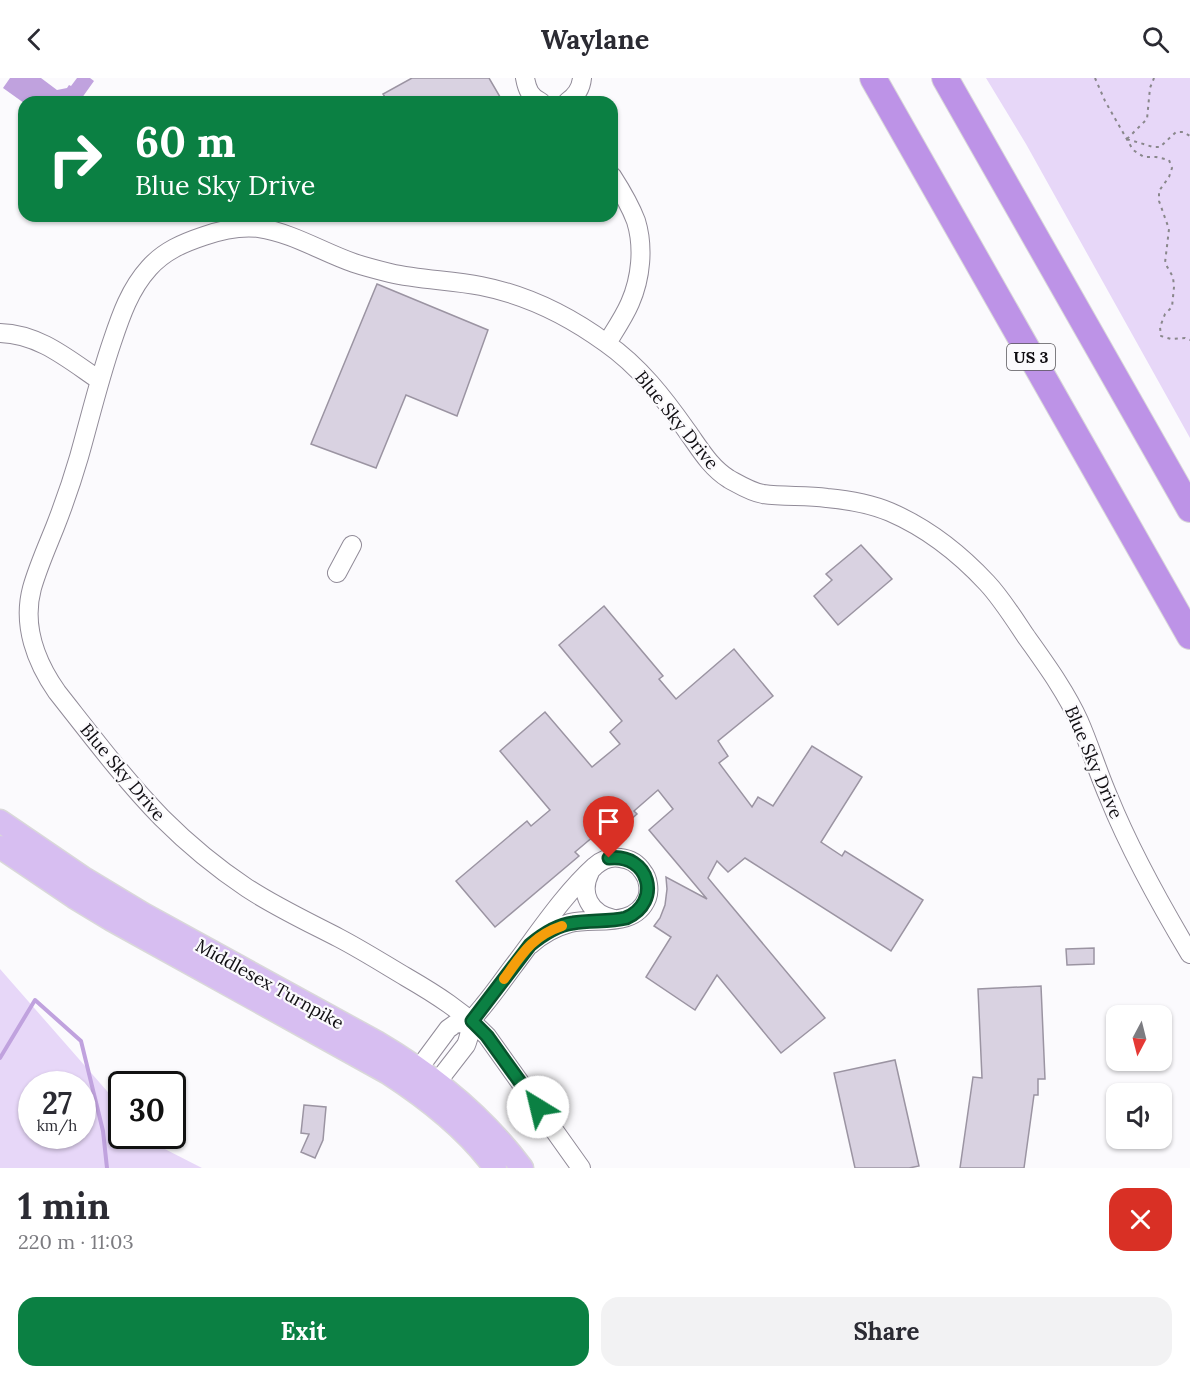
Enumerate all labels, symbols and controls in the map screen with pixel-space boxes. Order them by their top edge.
text: Waylane [541,22,649,56]
icon: back [18,23,51,56]
icon: search [1139,23,1172,56]
text: 60 m [135,115,236,169]
icon: right [36,120,114,198]
text: Blue Sky Drive [135,168,315,202]
road number: US 3 [1007,344,1055,370]
street label: Blue Sky Drive [630,366,724,474]
street label: Blue Sky Drive [1060,702,1128,822]
street label: Blue Sky Drive [76,719,171,826]
pin [583,796,634,858]
icon: arrive [592,805,625,838]
street label: Middlesex Turnpike [192,934,348,1034]
north arrow [1106,1005,1172,1071]
map controls [1106,1005,1172,1149]
speed limit sign: 30 [108,1071,186,1149]
position arrow [506,1075,570,1139]
button: sound [1106,1083,1172,1149]
text: 27 [42,1084,72,1122]
text: km/h [37,1116,77,1135]
text: 1 min [18,1183,110,1229]
button: close [1109,1188,1172,1251]
text: 220 m · 11:03 [18,1229,134,1254]
button: Exit [18,1297,589,1366]
button: Share [601,1297,1172,1366]

